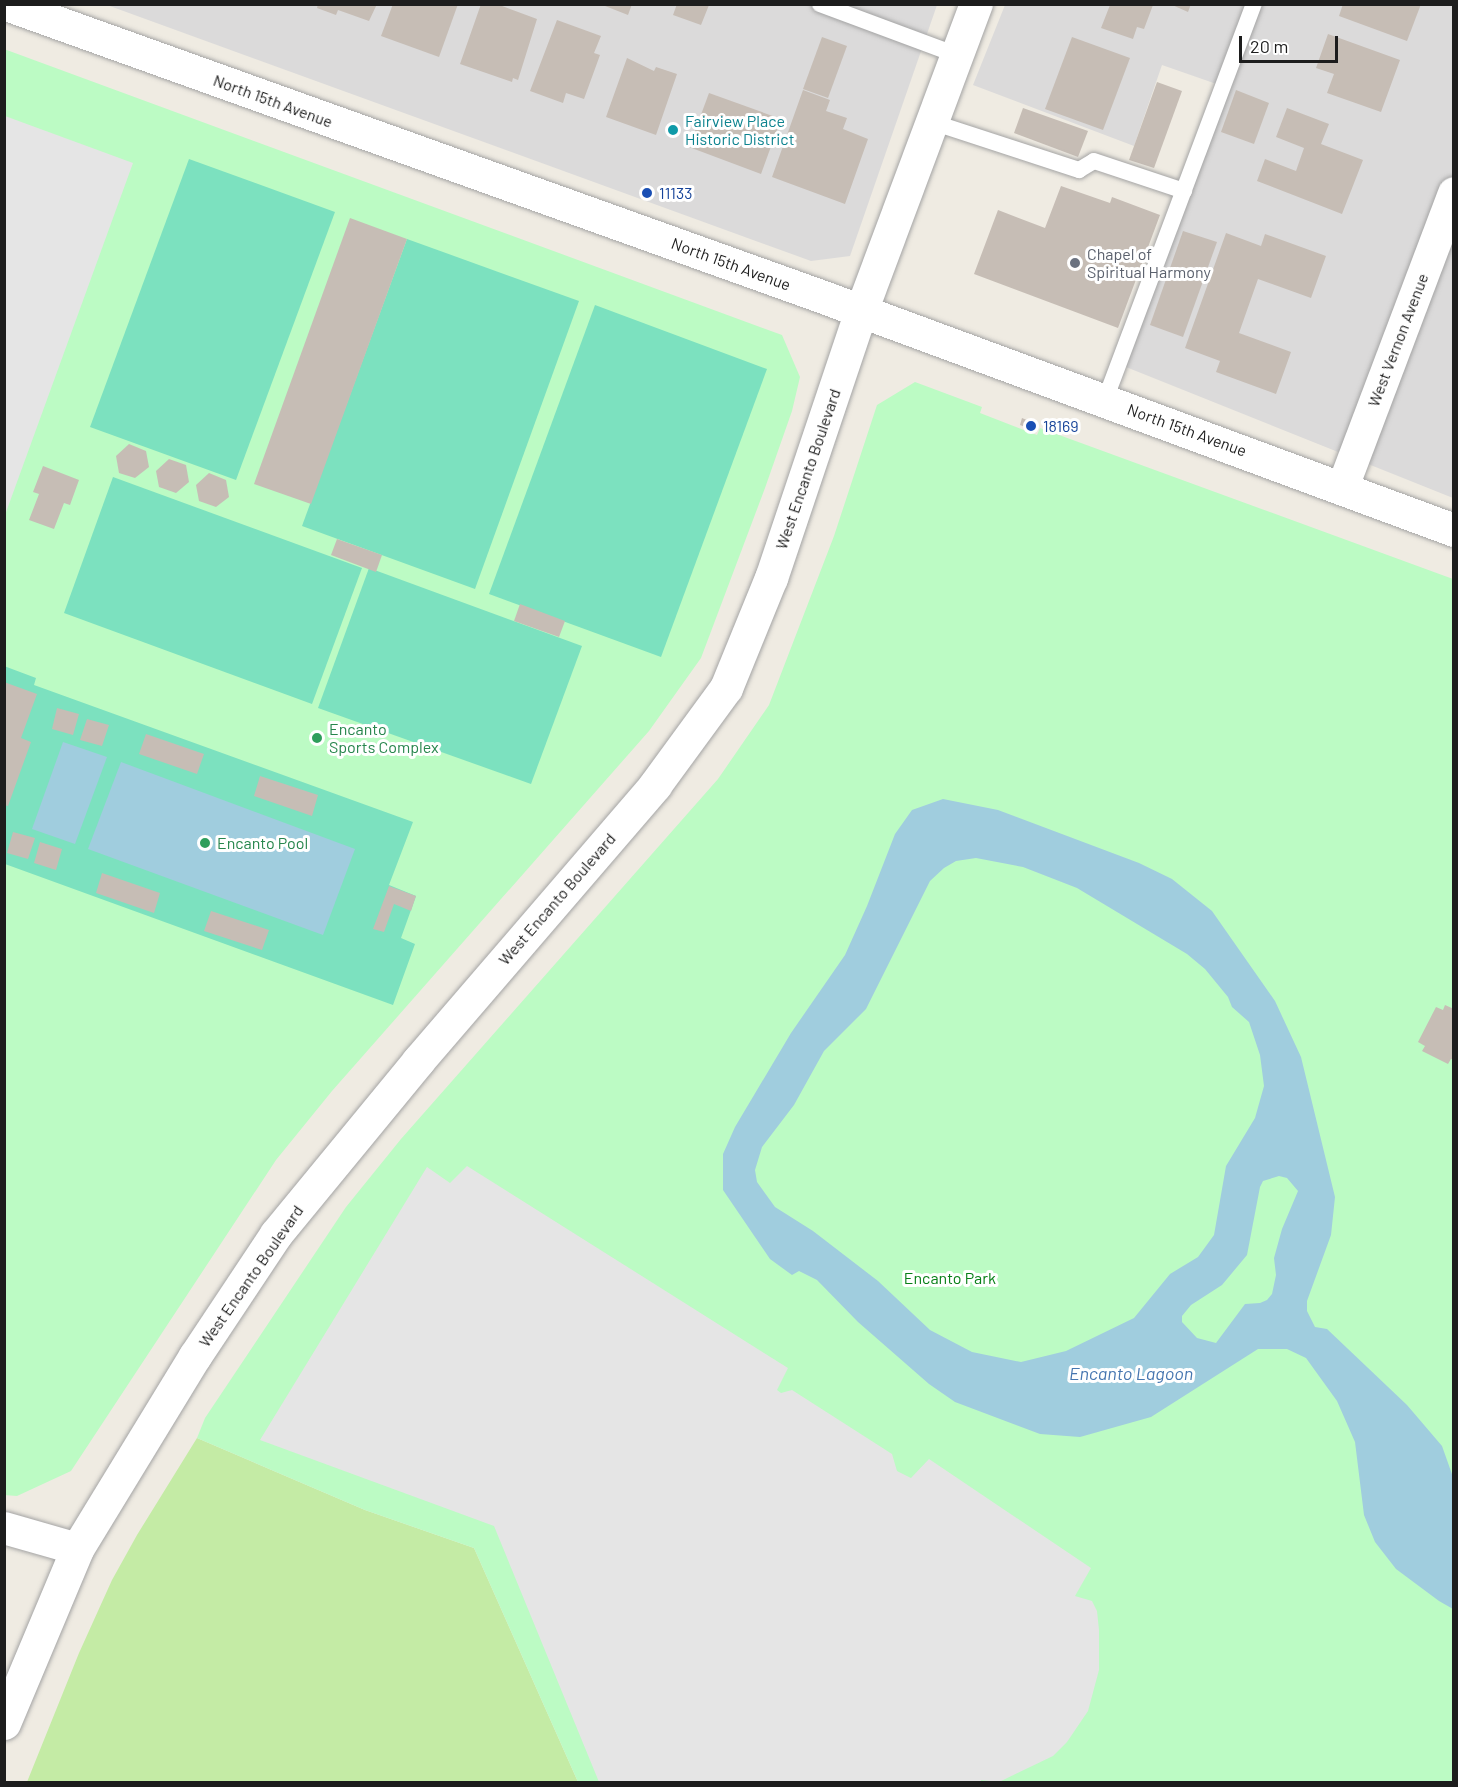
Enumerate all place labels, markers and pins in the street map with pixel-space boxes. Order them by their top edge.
place label: Fairview Place Historic District [685,111,794,149]
marker: Fairview Place Historic District [666,123,680,137]
place label: 11133 [659,183,692,203]
marker: 11133 [640,186,654,200]
place label: Chapel of Spiritual Harmony [1087,244,1211,282]
marker: Chapel of Spiritual Harmony [1068,256,1082,270]
place label: 18169 [1043,416,1079,436]
marker: 18169 [1024,419,1038,433]
place label: Encanto Sports Complex [329,719,439,757]
marker: Encanto Sports Complex [310,731,324,745]
place label: Encanto Pool [217,833,308,853]
marker: Encanto Pool [198,836,212,850]

